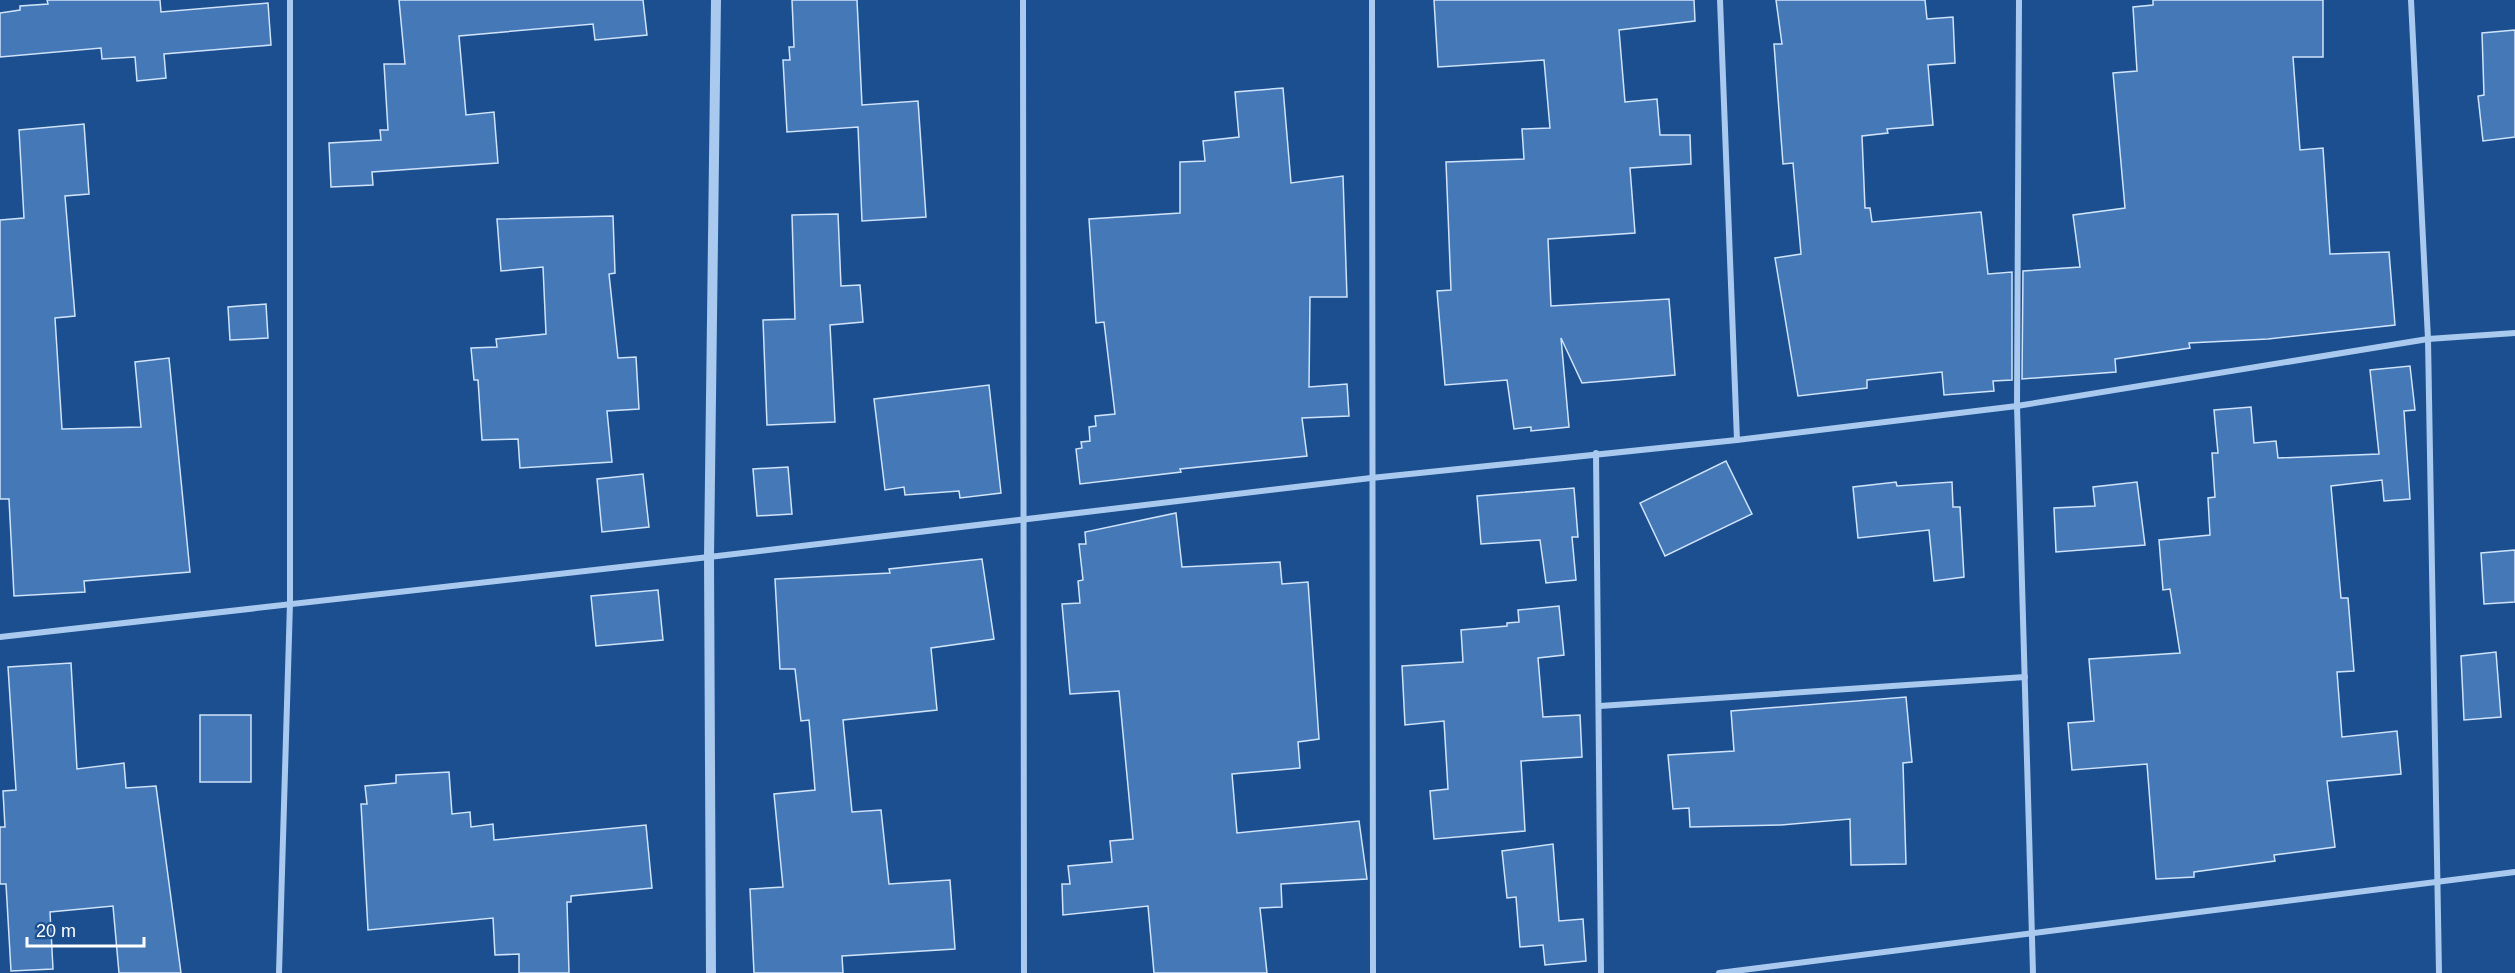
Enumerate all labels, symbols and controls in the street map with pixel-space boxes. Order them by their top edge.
scale bar [27,910,144,948]
text: 20 m [36,921,76,941]

